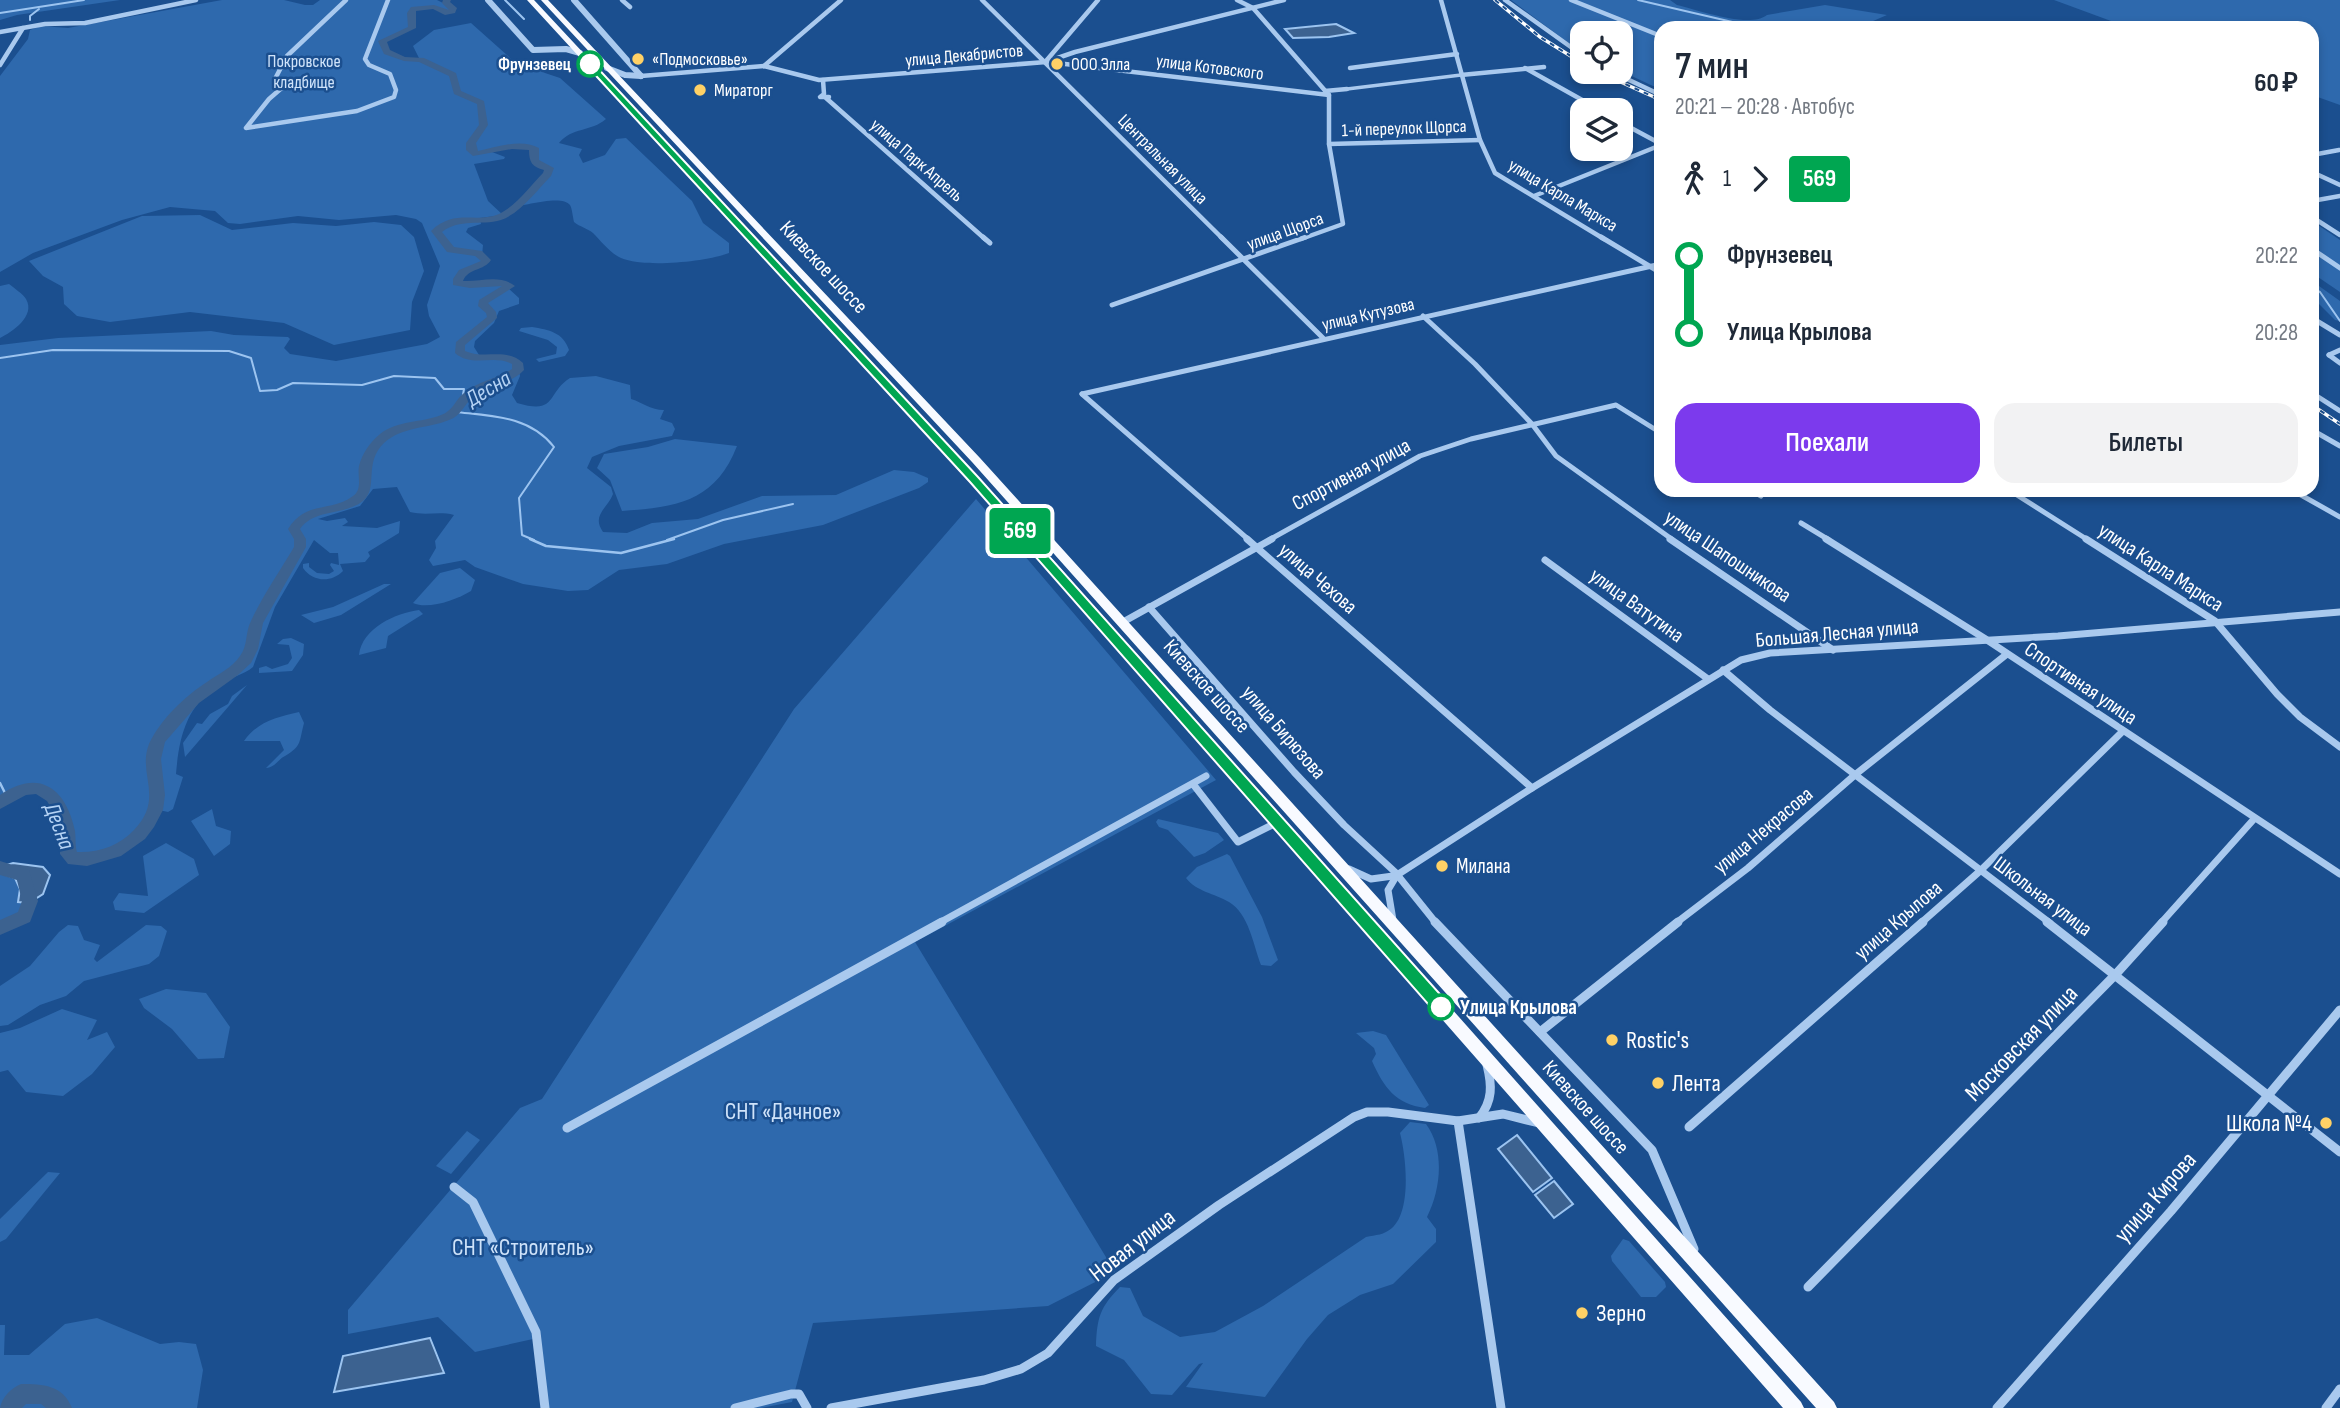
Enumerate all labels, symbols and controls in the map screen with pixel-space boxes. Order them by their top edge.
map controls [1570,21,1633,161]
button: locate [1570,21,1633,84]
street label: улица Декабристов [904,40,1024,71]
text: 7 мин [1675,44,1749,89]
place label: «Подмосковье» [652,49,748,70]
street label: улица Котовского [1155,50,1265,85]
park label: Покровское кладбище [267,51,341,93]
marker: Фрунзевец [577,51,603,77]
marker: «Подмосковье» [630,51,646,67]
place label: Фрунзевец [498,54,571,75]
place label: ООО Элла [1071,54,1130,75]
marker: ООО Элла [1049,56,1065,72]
text: 60 ₽ [2254,68,2298,99]
place label: Мираторг [714,80,773,101]
marker: Мираторг [692,82,708,98]
text: 20:21 – 20:28 · Автобус [1675,93,1855,121]
button: layers [1570,98,1633,161]
street label: Центральная улица [1113,110,1212,209]
street label: улица Парк Апрель [866,114,968,207]
street label: 1-й переулок Щорса [1341,116,1467,141]
street label: улица Карла Маркса [1504,155,1621,236]
icon: walk [1675,160,1713,198]
icon: forward [1741,160,1779,198]
text: 569 [1803,164,1836,193]
text: 1 [1723,165,1731,193]
street label: улица Щорса [1244,208,1326,255]
street label: Киевское шоссе [774,216,873,319]
text: Фрунзевец [1727,240,1832,271]
text: 20:22 [2255,242,2298,270]
street label: улица Кутузова [1320,294,1416,335]
text: Улица Крылова [1727,317,1872,348]
text: 20:28 [2255,319,2298,347]
water label: Десна [460,364,517,414]
button: Поехали [1675,403,1980,483]
button: Билеты [1994,403,2298,483]
street label: Спортивная улица [1288,433,1415,516]
street label: улица Шапошникова [1660,505,1796,608]
line badge: 569 [980,508,1060,554]
text: 569 [1003,516,1037,545]
street label: улица Карла Маркса [2093,518,2228,617]
street label: улица Чехова [1273,538,1362,619]
street label: улица Ватутина [1585,563,1689,648]
street label: Большая Лесная улица [1754,614,1920,653]
street label: Киевское шоссе [1158,634,1255,738]
street label: Спортивная улица [2020,637,2142,730]
street label: улица Бирюзова [1236,680,1331,784]
street label: улица Некрасова [1709,782,1818,879]
water label: Десна [37,798,81,854]
street label: Школьная улица [1988,851,2097,942]
place label: Милана [1456,854,1511,879]
marker: Милана [1434,858,1450,874]
street label: улица Крылова [1849,876,1947,965]
street label: Московская улица [1959,979,2084,1107]
marker: Улица Крылова [1428,994,1454,1020]
place label: Улица Крылова [1460,995,1577,1020]
place label: Rostic's [1626,1026,1689,1055]
marker: Rostic's [1604,1032,1620,1048]
street label: Киевское шоссе [1537,1055,1634,1159]
place label: Лента [1672,1069,1721,1098]
marker: Лента [1650,1075,1666,1091]
park label: СНТ «Дачное» [725,1097,841,1126]
place label: Школа №4 [2226,1109,2312,1138]
marker: Школа №4 [2318,1115,2334,1131]
street label: улица Кирова [2108,1146,2203,1249]
street label: Новая улица [1083,1203,1181,1288]
park label: СНТ «Строитель» [452,1233,594,1262]
place label: Зерно [1596,1299,1646,1328]
marker: Зерно [1574,1305,1590,1321]

